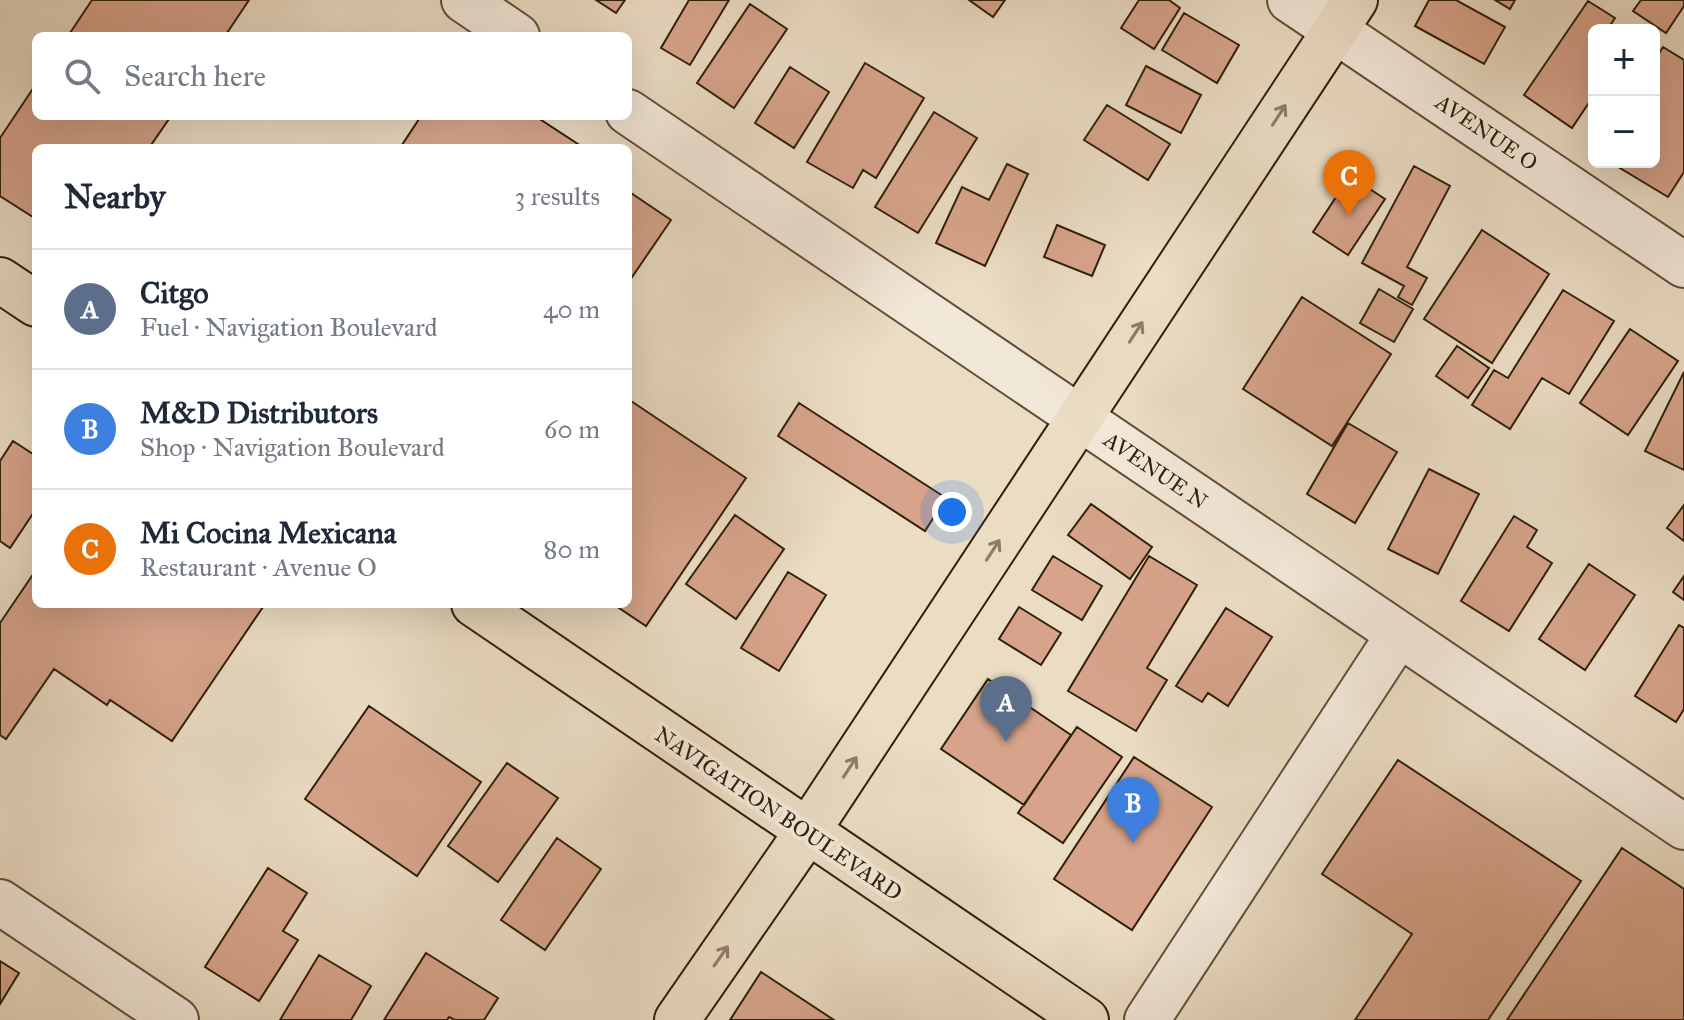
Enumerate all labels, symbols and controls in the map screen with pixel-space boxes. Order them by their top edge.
map controls [1588,24,1660,168]
button: + [1588,24,1660,96]
search box [32,32,632,120]
icon: search [60,54,104,98]
text: Search here [124,58,266,94]
street label: AVENUE O [1430,88,1543,176]
button: − [1588,96,1660,168]
one-way arrow [1270,105,1287,127]
pin: C [1323,150,1375,216]
text: Nearby [64,176,166,217]
text: 3 results [515,180,600,212]
text: Citgo [140,275,209,311]
text: A [81,293,99,325]
text: 40 m [543,293,600,325]
text: Fuel · Navigation Boulevard [140,311,438,343]
one-way arrow [1127,322,1144,344]
text: M&D Distributors [140,395,378,431]
text: B [81,413,99,445]
text: 60 m [544,413,600,445]
street label: AVENUE N [1098,425,1213,515]
text: Shop · Navigation Boulevard [140,431,445,463]
your location [932,492,972,532]
text: Mi Cocina Mexicana [140,515,396,551]
text: C [81,533,99,565]
text: 80 m [544,533,600,565]
one-way arrow [985,539,1001,561]
text: Restaurant · Avenue O [140,551,377,583]
pin: A [980,676,1032,742]
street label: NAVIGATION BOULEVARD [650,721,907,906]
one-way arrow [842,756,858,779]
pin: B [1107,777,1159,843]
one-way arrow [713,945,729,967]

